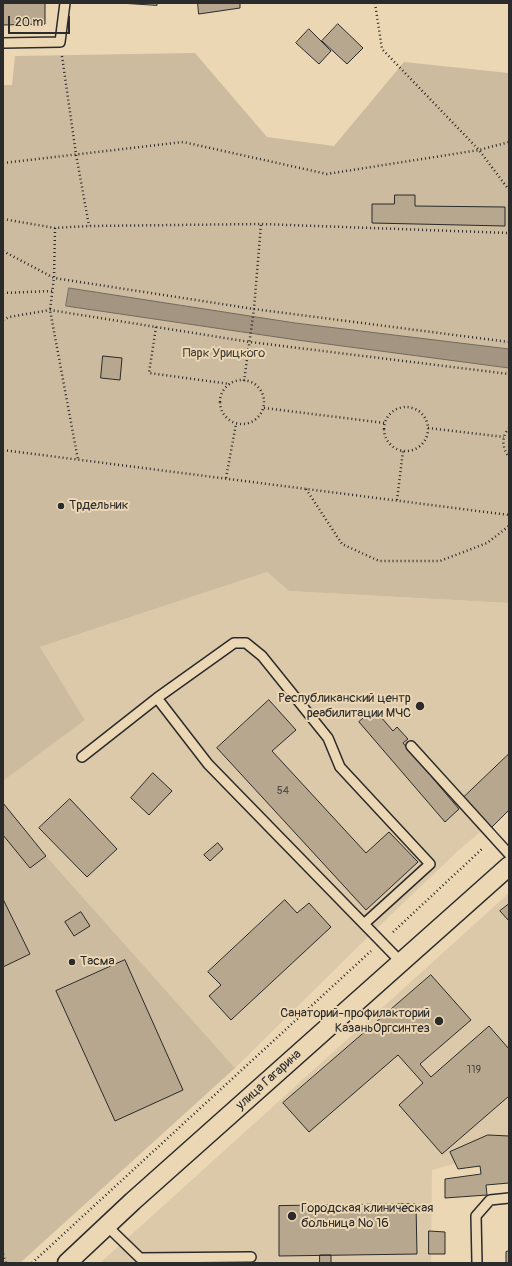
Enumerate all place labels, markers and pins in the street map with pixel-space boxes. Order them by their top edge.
place label: Трдельник [69,498,128,514]
marker: Трдельник [56,501,66,511]
place label: Республиканский центр реабилитации МЧС [278,691,411,722]
marker: Республиканский центр реабилитации МЧС [414,700,426,712]
place label: Тасма [80,954,114,970]
marker: Тасма [67,957,77,967]
place label: Санаторий-профилакторий КазаньОргсинтез [280,1006,430,1037]
marker: Санаторий-профилакторий КазаньОргсинтез [433,1015,445,1027]
place label: Городская клиническая больница № 16 [301,1201,433,1232]
marker: Городская клиническая больница № 16 [286,1210,298,1222]

